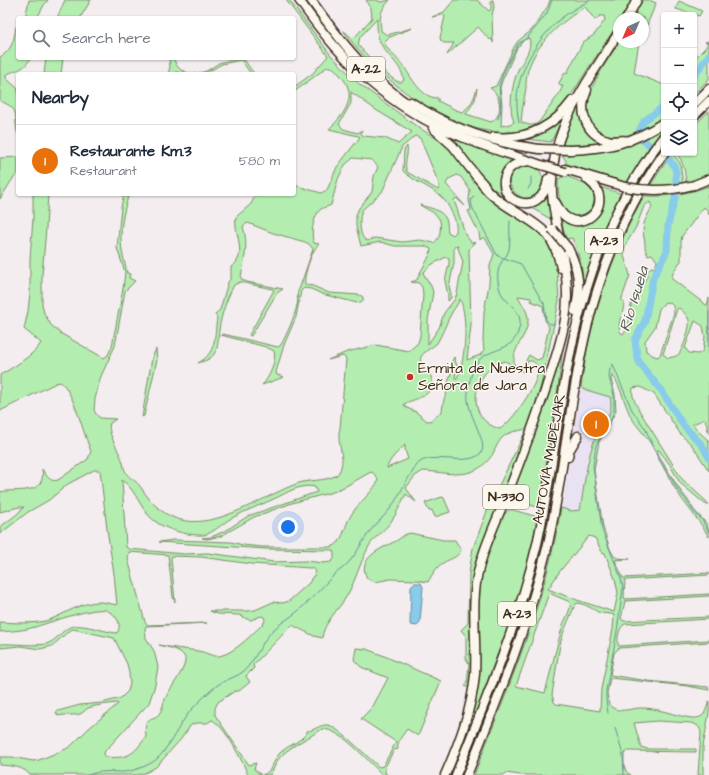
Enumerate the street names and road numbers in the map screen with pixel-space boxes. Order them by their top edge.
road number: A-22 [347,57,385,81]
road number: A-23 [585,229,623,253]
street label: AUTOVÍA MUDÉJAR [527,392,571,526]
road number: N-330 [483,485,529,509]
road number: A-23 [498,602,536,626]

